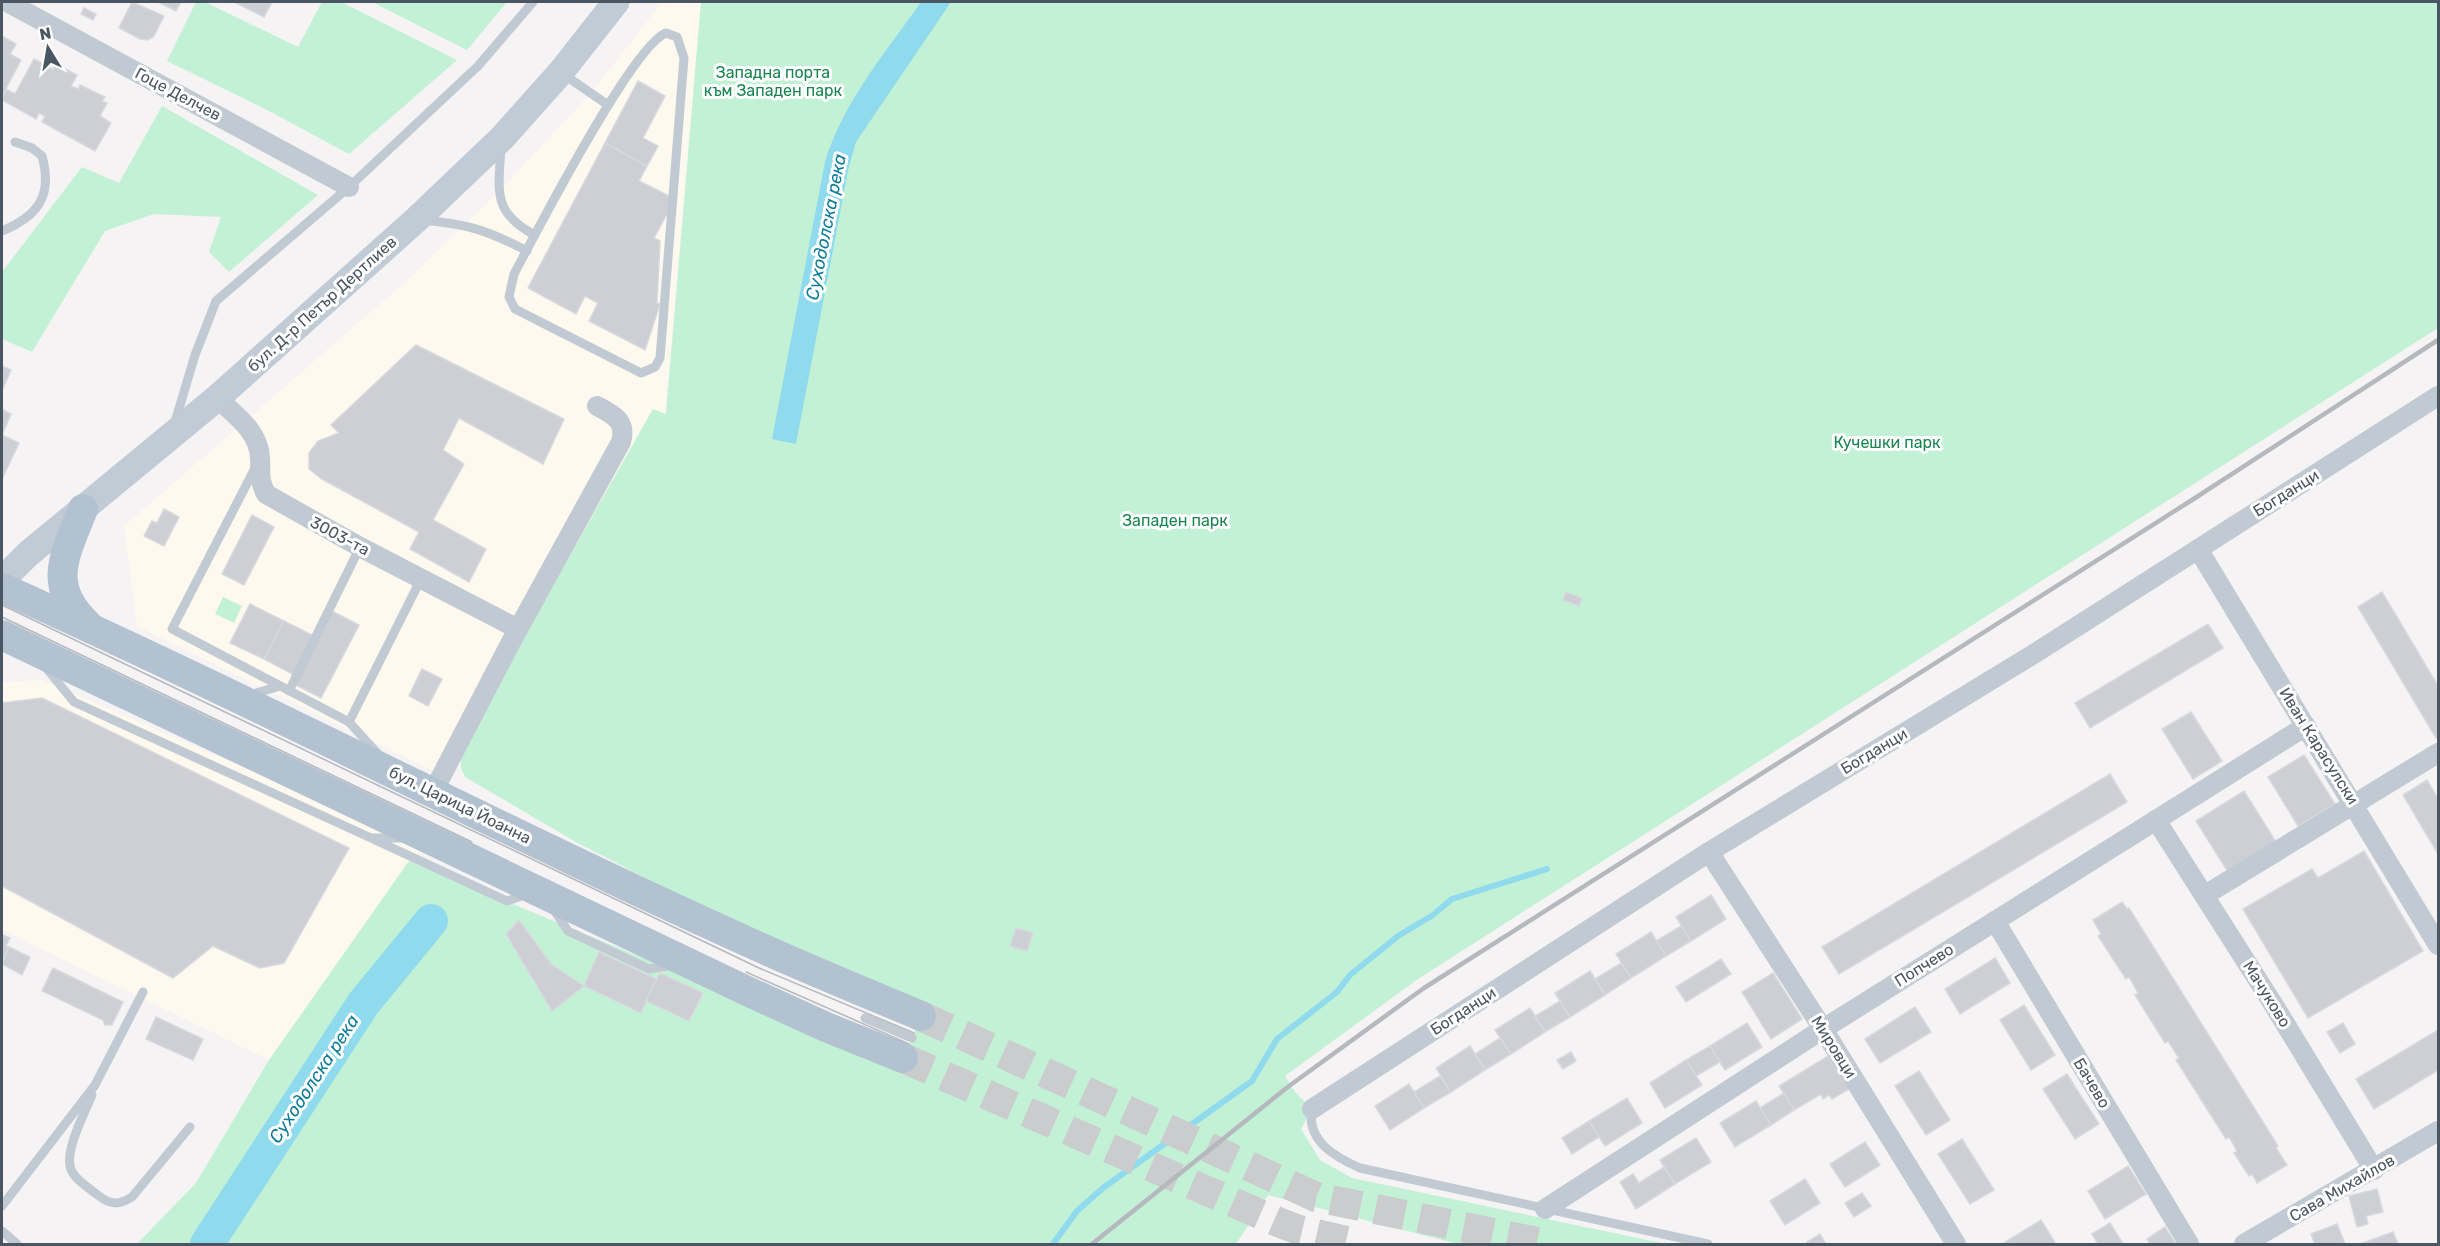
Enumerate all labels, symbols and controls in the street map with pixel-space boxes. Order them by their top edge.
north arrow [18,18,78,78]
text: N [38,23,53,44]
street label: Гоце Делчев [132,63,224,125]
park label: Западна порта към Западен парк [704,63,843,100]
water label: Суходолска река [801,152,851,302]
street label: бул. Д-р Петър Дертлиев [244,232,400,376]
park label: Кучешки парк [1833,433,1941,452]
street label: Богданци [2250,465,2322,521]
park label: Западен парк [1122,511,1228,530]
street label: 3003-та [307,513,373,559]
street label: Иван Карасулски [2275,684,2363,808]
street label: Богданци [1837,724,1911,778]
street label: бул. Царица Йоанна [386,762,534,848]
street label: Попчево [1891,939,1957,991]
street label: Мачуково [2239,957,2295,1031]
street label: Богданци [1427,983,1499,1039]
water label: Суходолска река [264,1010,364,1147]
street label: Мировци [1807,1012,1861,1082]
street label: Бачево [2070,1055,2114,1111]
street label: Сава Михайлов [2286,1150,2398,1226]

